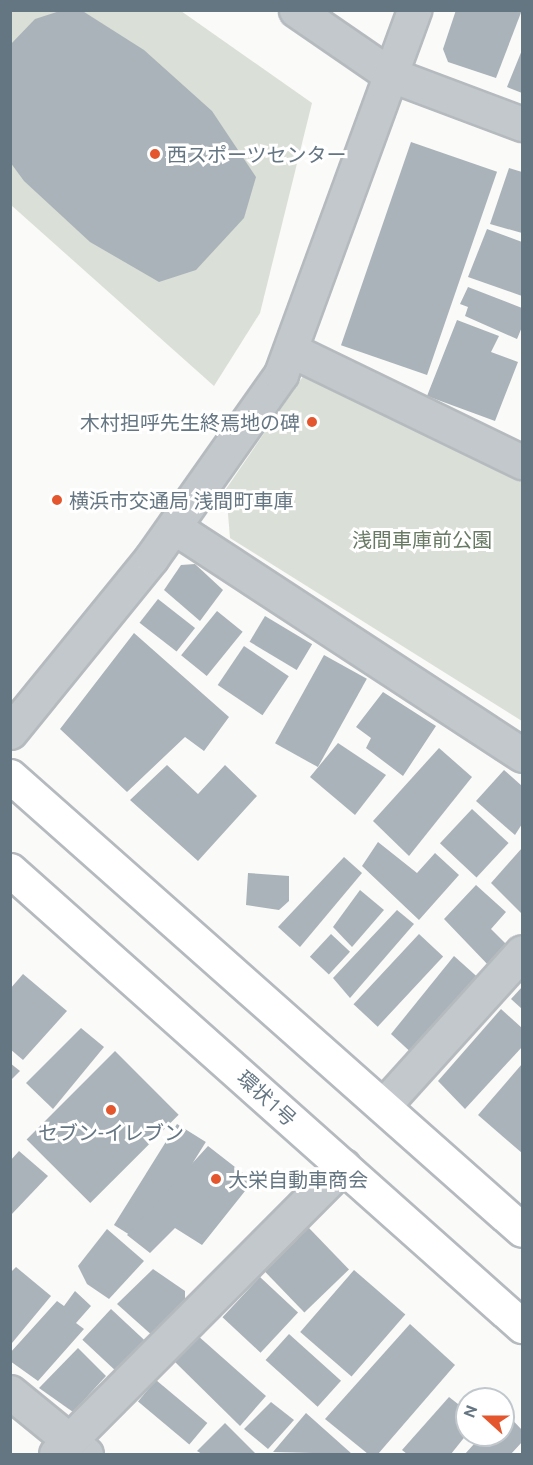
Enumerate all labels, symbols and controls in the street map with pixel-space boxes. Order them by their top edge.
place label: 西スポーツセンター [167,142,347,166]
marker: 西スポーツセンター [148,147,162,161]
place label: 木村担呼先生終焉地の碑 [80,410,300,434]
marker: 木村担呼先生終焉地の碑 [305,415,319,429]
place label: 横浜市交通局 浅間町車庫 [69,488,294,512]
marker: 横浜市交通局 浅間町車庫 [50,493,64,507]
park label: 浅間車庫前公園 [352,527,492,551]
street label: 環状1号 [232,1065,302,1131]
marker: セブン-イレブン [104,1103,118,1117]
place label: セブン-イレブン [38,1120,184,1144]
place label: 大栄自動車商会 [228,1167,368,1191]
marker: 大栄自動車商会 [209,1172,223,1186]
north arrow [455,1387,515,1447]
text: N [460,1402,481,1420]

